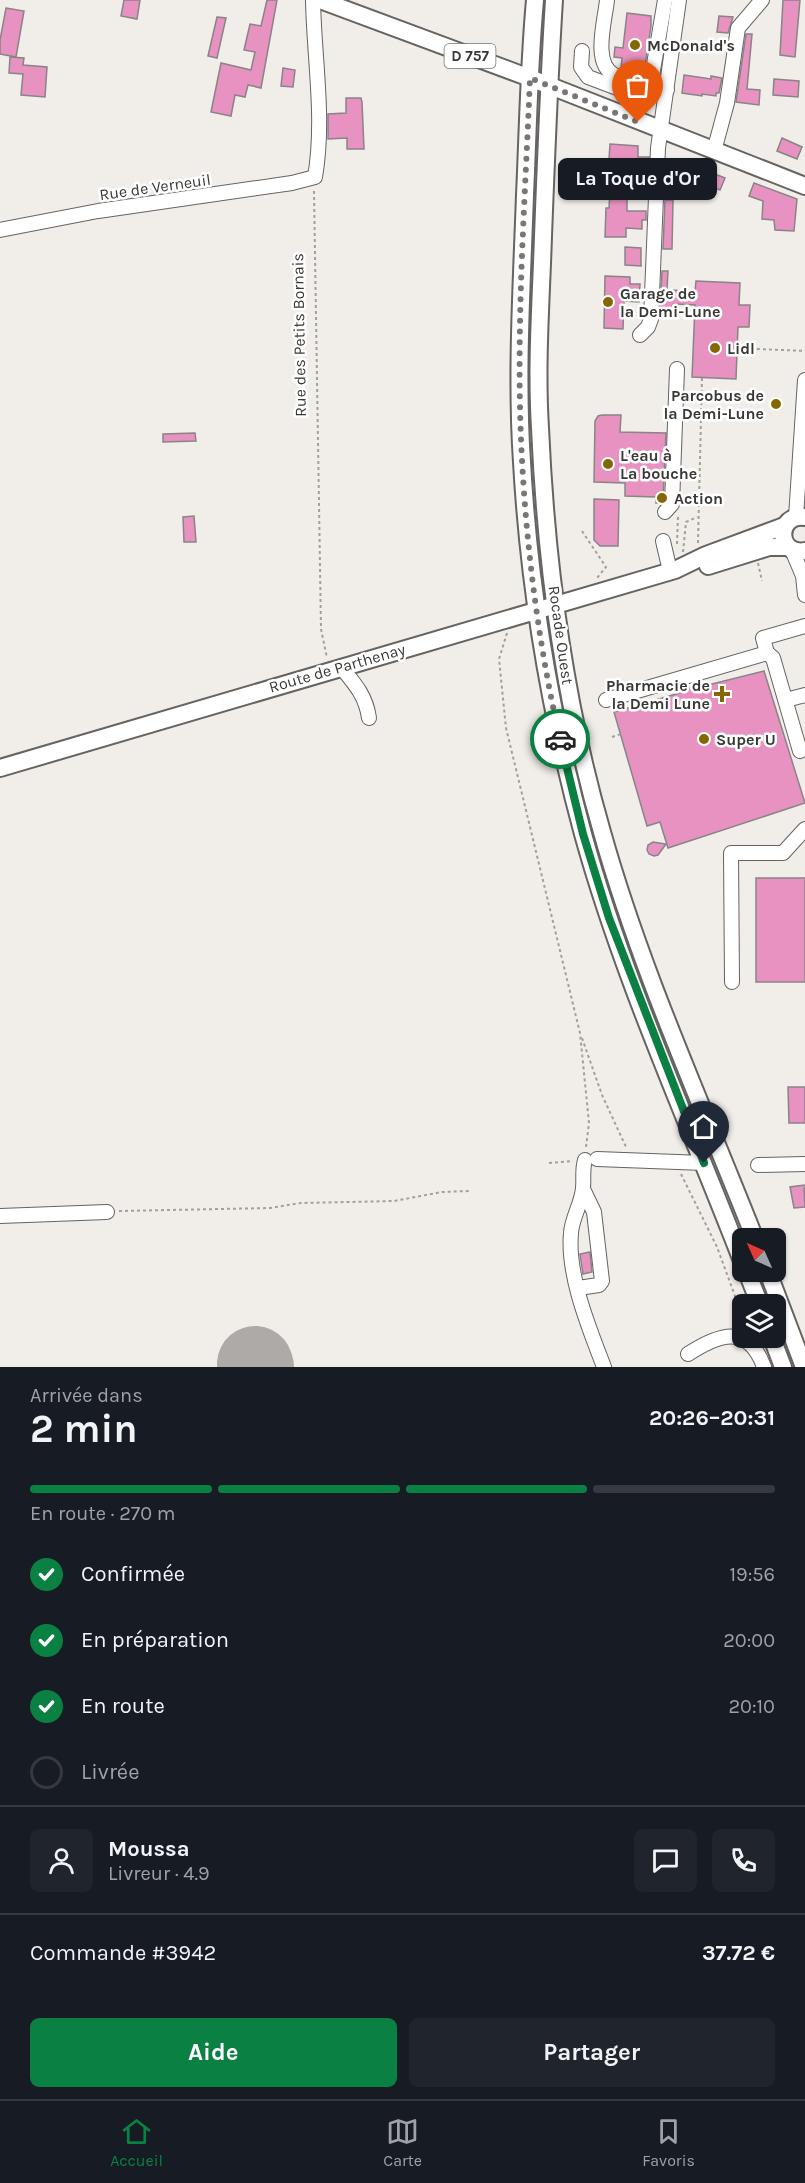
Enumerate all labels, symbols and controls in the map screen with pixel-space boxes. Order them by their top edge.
place label: McDonald's [647,36,735,55]
marker: McDonald's [628,38,642,52]
road number: D 757 [444,44,496,68]
pin [612,60,663,122]
icon: bag [621,69,654,102]
callout: La Toque d'Or [558,158,718,200]
text: La Toque d'Or [575,167,700,190]
street label: Rue de Verneuil [98,170,212,204]
street label: Rue des Petits Bornais [288,253,310,417]
place label: Garage de la Demi-Lune [620,284,721,321]
marker: Garage de la Demi-Lune [601,295,615,309]
place label: Lidl [727,339,755,358]
marker: Lidl [708,341,722,355]
place label: Parcobus de la Demi-Lune [663,386,764,423]
marker: Parcobus de la Demi-Lune [769,397,783,411]
place label: L'eau à La bouche [620,446,697,483]
marker: L'eau à La bouche [601,457,615,471]
place label: Action [674,489,723,508]
marker: Action [655,491,669,505]
street label: Rocade Ouest [545,584,577,686]
street label: Route de Parthenay [267,639,408,697]
place label: Pharmacie de la Demi Lune [606,676,710,713]
marker: Pharmacie de la Demi Lune [715,687,729,701]
courier [530,709,590,769]
icon: car [544,723,577,756]
place label: Super U [716,730,776,749]
marker: Super U [697,732,711,746]
pin [678,1101,729,1163]
icon: home [687,1110,720,1143]
north arrow [732,1228,786,1282]
map controls [732,1228,786,1348]
button: layers [732,1294,786,1348]
text: Arrivée dans [30,1384,143,1407]
text: 20:26–20:31 [649,1405,775,1431]
text: 2 min [30,1406,138,1452]
text: En route · 270 m [30,1502,176,1525]
icon: check [30,1558,63,1591]
text: Confirmée [81,1561,185,1587]
text: 19:56 [729,1563,775,1586]
icon: check [30,1624,63,1657]
text: En préparation [81,1627,229,1653]
text: 20:00 [723,1629,775,1652]
icon: check [30,1690,63,1723]
text: En route [81,1693,165,1719]
text: 20:10 [728,1695,775,1718]
text: Livrée [81,1759,139,1785]
button: person [30,1829,93,1892]
button: chat [634,1829,697,1892]
button: phone [712,1829,775,1892]
text: Moussa [108,1836,190,1862]
text: Livreur · 4.9 [108,1862,210,1885]
text: Commande #3942 [30,1940,216,1966]
text: 37.72 € [702,1940,775,1966]
button: Aide [30,2018,397,2087]
button: Partager [409,2018,775,2087]
tab: Accueil [110,2115,163,2170]
tab: Carte [383,2115,422,2170]
tab: Favoris [642,2115,695,2170]

